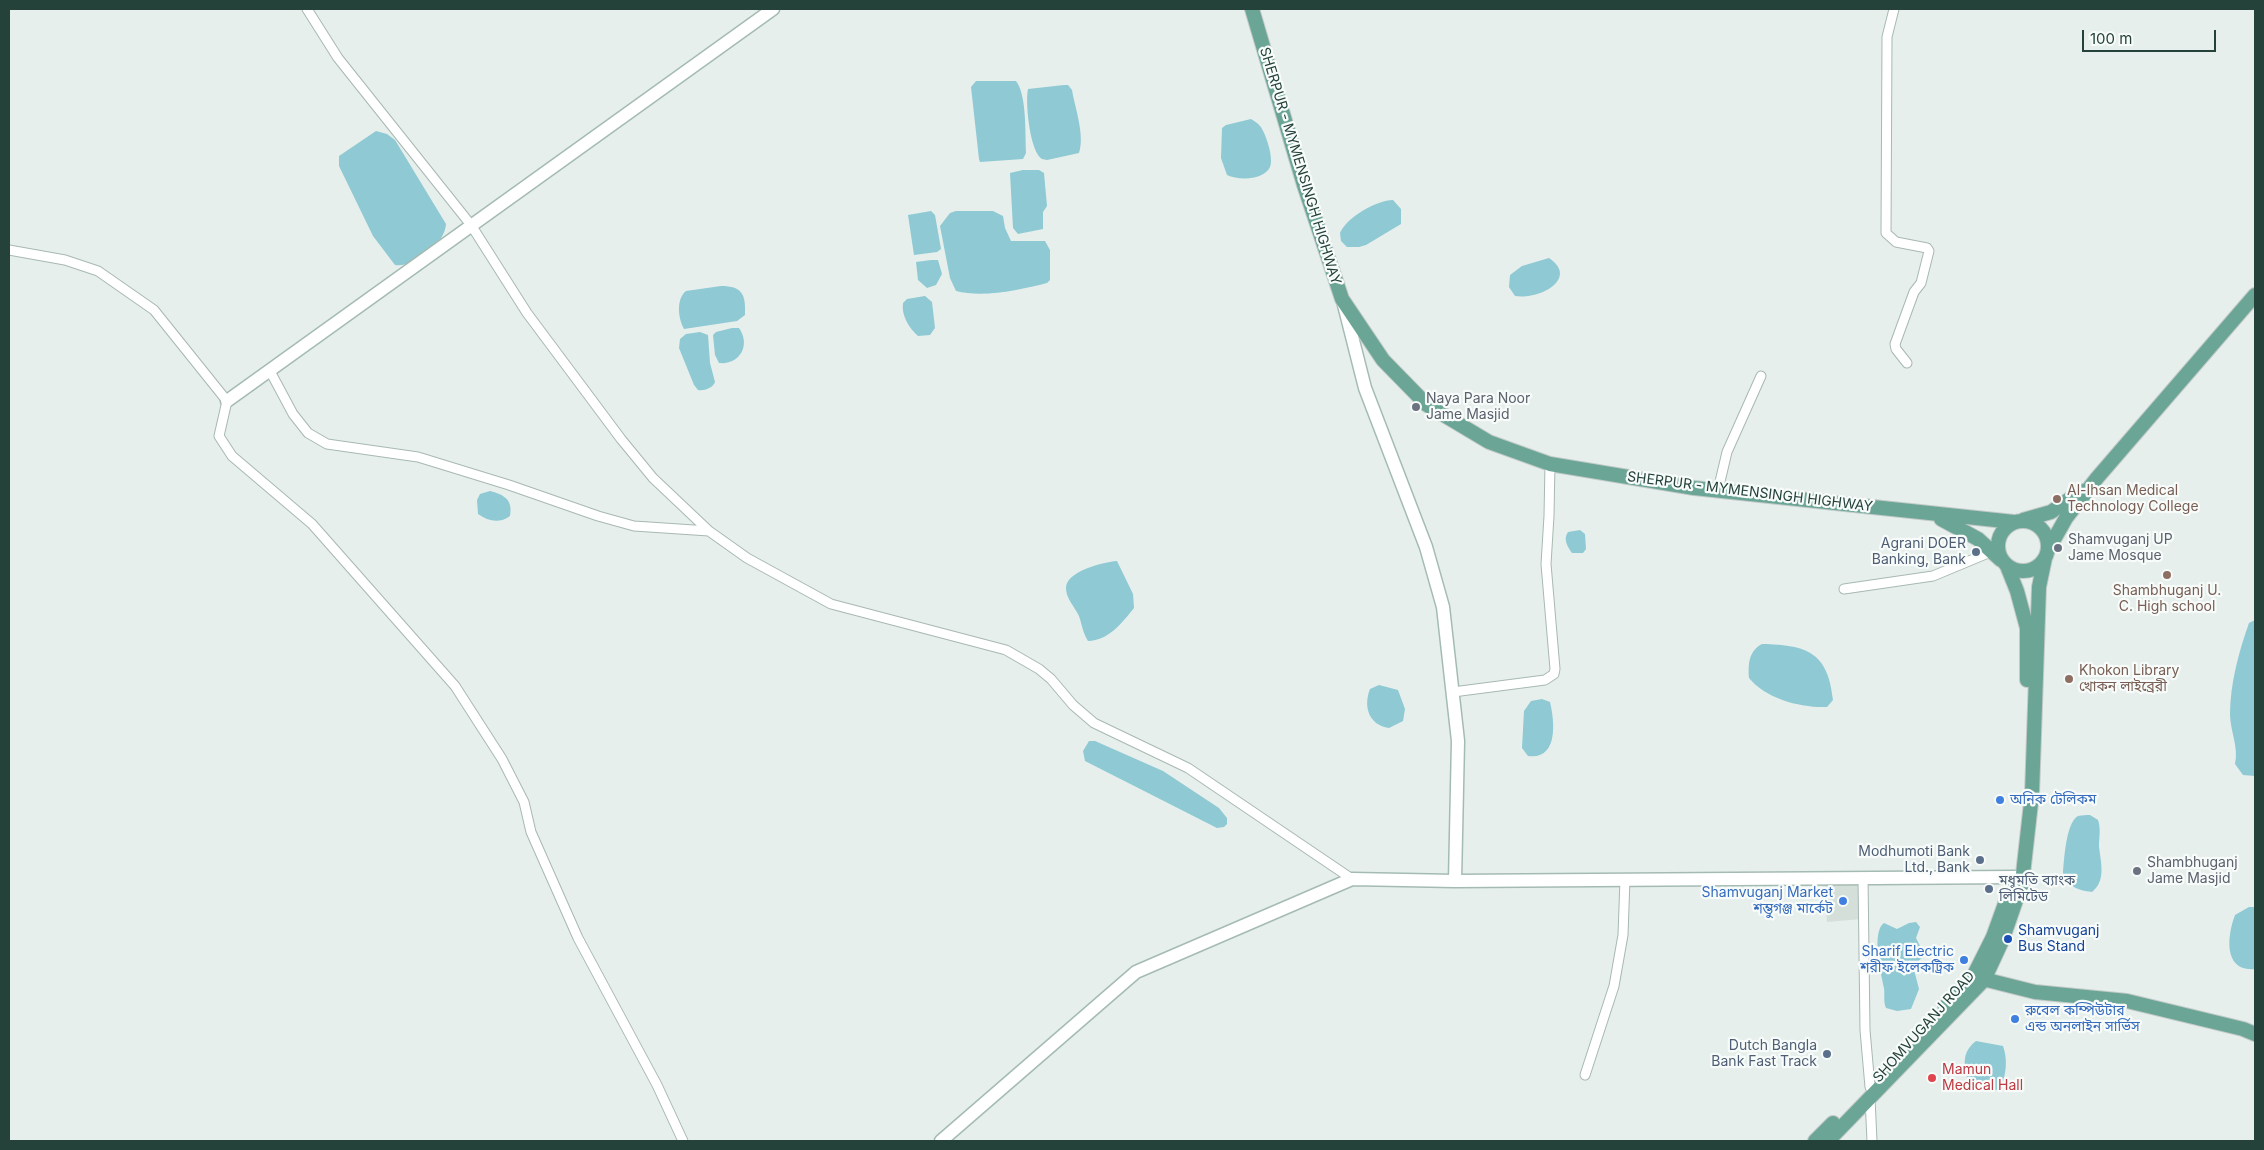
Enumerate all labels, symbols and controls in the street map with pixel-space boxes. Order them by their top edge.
scale bar [2084,20,2218,52]
text: 100 m [2090,29,2132,48]
street label: SHERPUR - MYMENSINGH HIGHWAY [1256,45,1344,287]
place label: Naya Para Noor Jame Masjid [1426,391,1530,424]
marker: Naya Para Noor Jame Masjid [1410,401,1422,413]
street label: SHERPUR - MYMENSINGH HIGHWAY [1626,469,1874,515]
place label: Al-Ihsan Medical Technology College [2067,483,2199,516]
marker: Al-Ihsan Medical Technology College [2051,493,2063,505]
place label: Shamvuganj UP Jame Mosque [2068,532,2173,564]
place label: Agrani DOER Banking, Bank [1872,536,1966,568]
marker: Shamvuganj UP Jame Mosque [2052,542,2064,554]
marker: Agrani DOER Banking, Bank [1970,546,1982,558]
marker: Shambhuganj U. C. High school [2161,569,2173,581]
place label: Shambhuganj U. C. High school [2113,583,2221,616]
place label: Khokon Library খোকন লাইব্রেরী [2079,663,2179,696]
marker: Khokon Library খোকন লাইব্রেরী [2063,673,2075,685]
place label: অনিক টেলিকম [2010,792,2096,808]
marker: অনিক টেলিকম [1994,794,2006,806]
place label: Modhumoti Bank Ltd., Bank [1858,844,1970,876]
marker: Modhumoti Bank Ltd., Bank [1974,854,1986,866]
place label: Shambhuganj Jame Masjid [2147,855,2238,888]
marker: Shambhuganj Jame Masjid [2131,865,2143,877]
place label: মধুমতি ব্যাংক লিমিটেড [1999,873,2075,906]
marker: মধুমতি ব্যাংক লিমিটেড [1983,883,1995,895]
place label: Shamvuganj Market শম্ভুগঞ্জ মার্কেট [1702,885,1833,918]
marker: Shamvuganj Market শম্ভুগঞ্জ মার্কেট [1837,895,1849,907]
place label: Shamvuganj Bus Stand [2018,923,2099,956]
marker: Shamvuganj Bus Stand [2002,933,2014,945]
place label: Sharif Electric শরীফ ইলেকট্রিক [1860,944,1954,976]
marker: Sharif Electric শরীফ ইলেকট্রিক [1958,954,1970,966]
street label: SHOMVUGANJ ROAD [1870,968,1978,1086]
place label: রুবেল কম্পিউটার এন্ড অনলাইন সার্ভিস [2025,1003,2140,1036]
marker: রুবেল কম্পিউটার এন্ড অনলাইন সার্ভিস [2009,1013,2021,1025]
place label: Dutch Bangla Bank Fast Track [1711,1038,1817,1070]
marker: Dutch Bangla Bank Fast Track [1821,1048,1833,1060]
place label: Mamun Medical Hall [1942,1062,2023,1094]
marker: Mamun Medical Hall [1926,1072,1938,1084]

